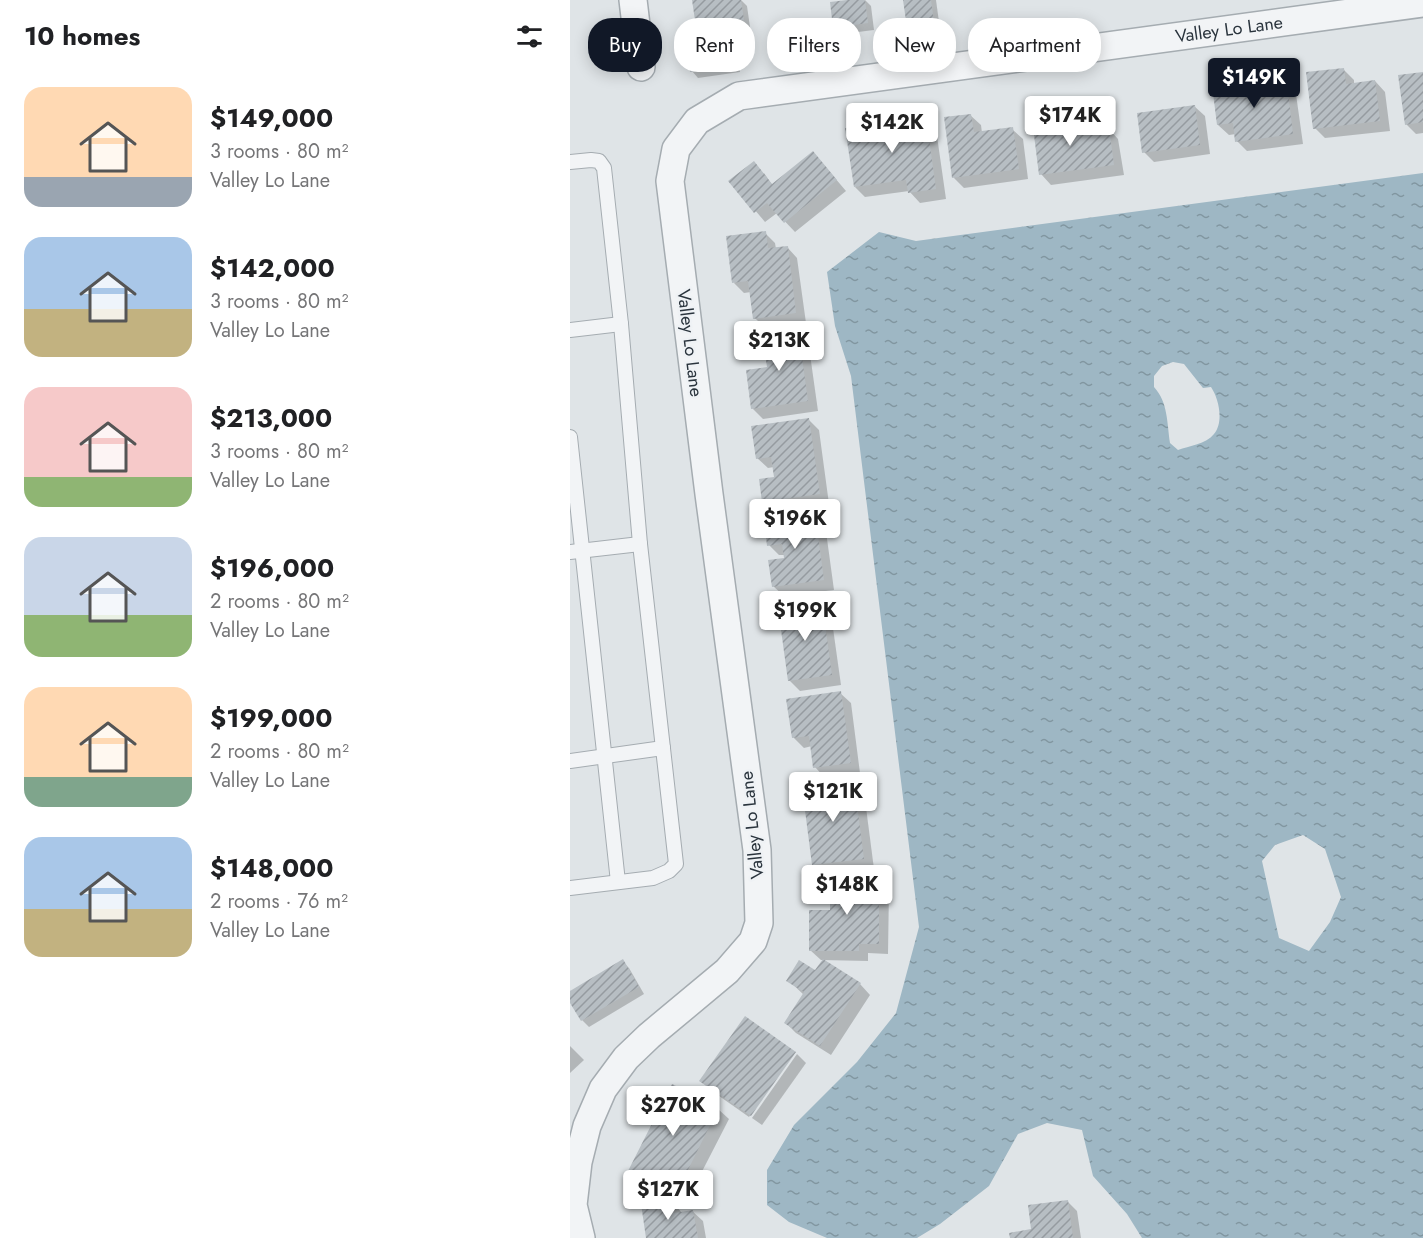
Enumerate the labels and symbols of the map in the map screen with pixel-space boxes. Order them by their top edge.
street label: Valley Lo Lane [1174,9,1284,50]
pin: $149K [1212,58,1296,109]
pin: $174K [1028,96,1112,147]
pin: $142K [850,103,934,154]
street label: Valley Lo Lane [671,288,709,398]
pin: $213K [737,321,821,372]
pin: $196K [753,499,837,550]
pin: $199K [763,591,847,642]
street label: Valley Lo Lane [733,770,771,880]
pin: $121K [791,772,875,823]
pin: $148K [805,865,889,916]
pin: $270K [631,1086,715,1137]
pin: $127K [626,1170,710,1221]

